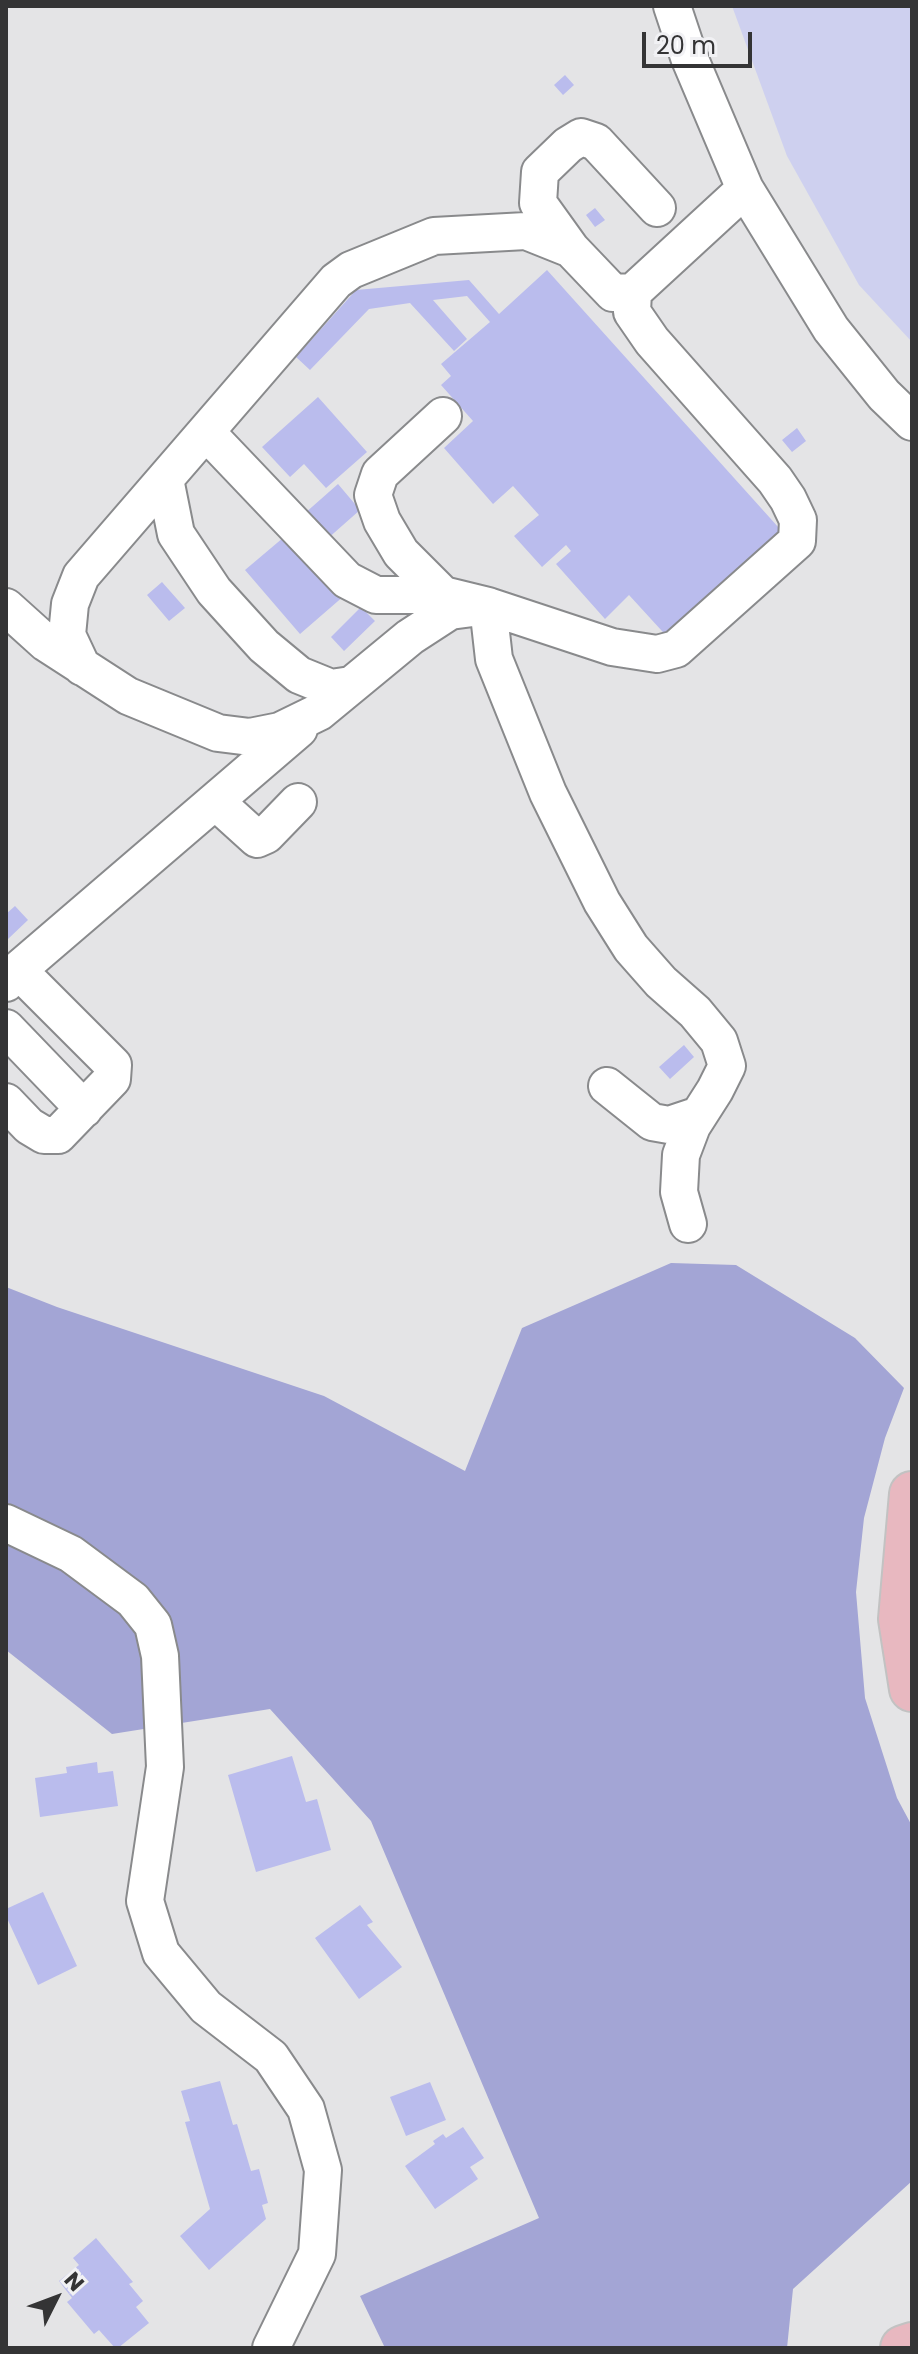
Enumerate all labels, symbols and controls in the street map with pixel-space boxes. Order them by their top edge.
scale bar [646,16,756,66]
text: 20 m [656,29,716,62]
north arrow [16,2258,96,2338]
text: N [57,2265,91,2298]

